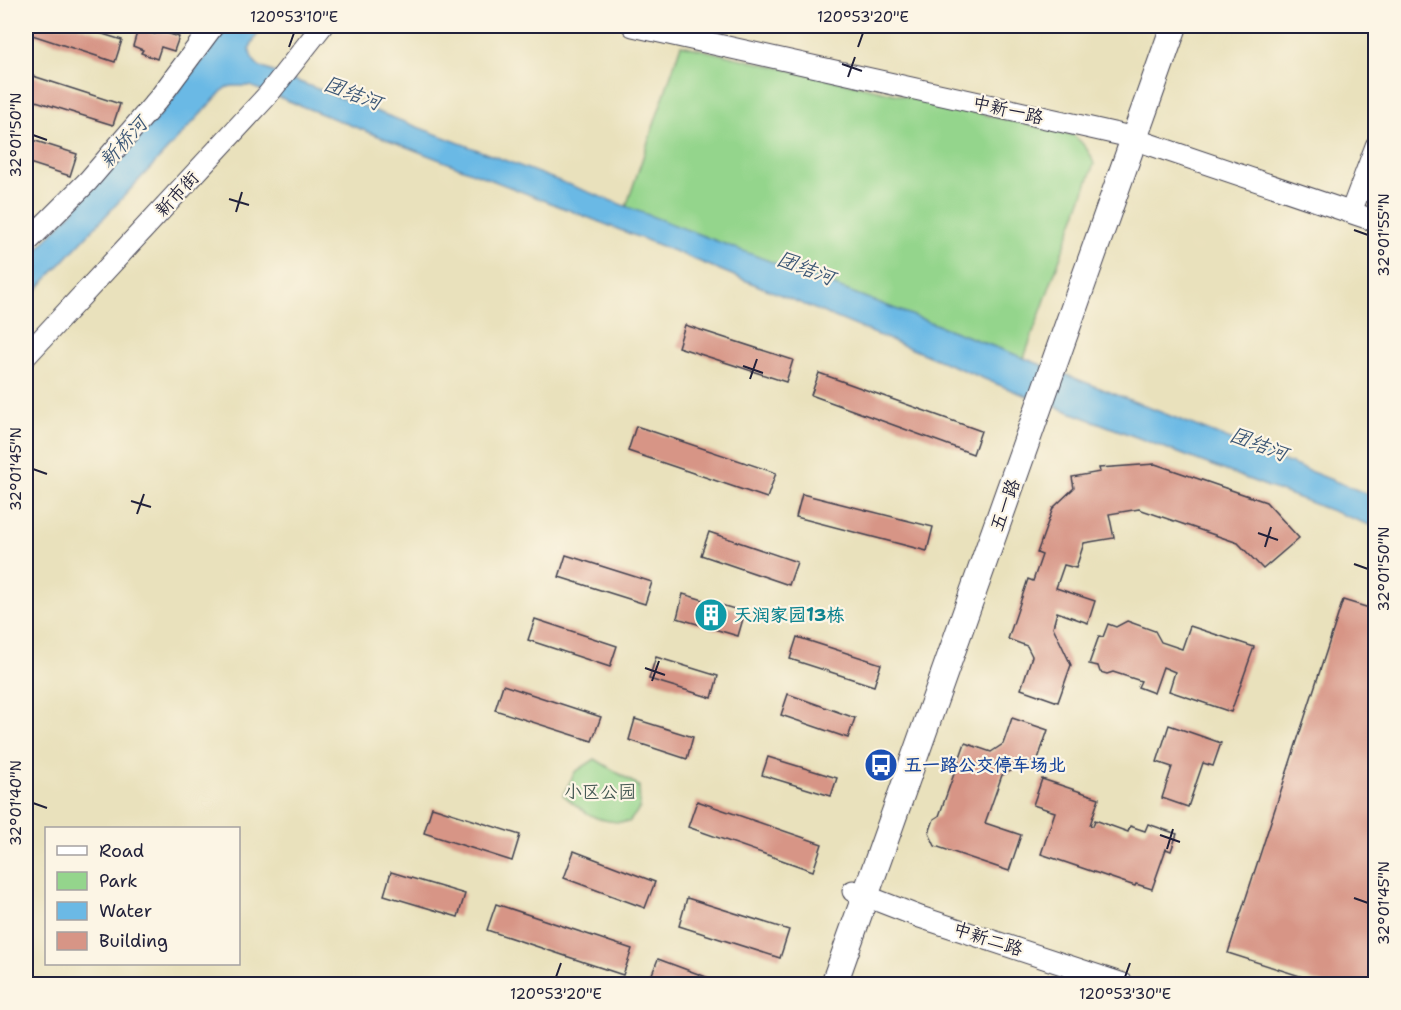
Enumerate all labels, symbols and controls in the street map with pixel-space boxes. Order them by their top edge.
text: 120°53'10"E [250,7,338,27]
text: 120°53'20"E [817,7,909,27]
water label: 团结河 [320,70,388,117]
street label: 中新一路 [970,90,1046,130]
text: 32°01'50"N [6,92,26,178]
water label: 新桥河 [93,109,155,173]
street label: 新市街 [150,166,204,222]
text: 32°01'55"N [1374,193,1394,277]
water label: 团结河 [773,245,841,292]
water label: 团结河 [1226,421,1294,468]
text: 32°01'45"N [6,427,26,511]
street label: 五一路 [984,476,1026,534]
text: 32°01'50"N [1374,526,1394,612]
building icon: 天润家园13栋 [693,597,729,633]
place label: 天润家园13栋 [734,603,844,627]
bus stop icon: 五一路公交停车场北 [863,747,899,783]
place label: 五一路公交停车场北 [904,753,1066,777]
text: 32°01'40"N [6,760,26,846]
park label: 小区公园 [564,780,636,804]
legend [45,827,240,965]
text: Road [99,839,144,863]
text: 32°01'45"N [1374,861,1394,945]
text: Park [99,869,138,893]
text: Water [99,899,152,923]
street label: 中新二路 [950,916,1026,962]
text: Building [99,929,168,953]
text: 120°53'20"E [510,984,602,1004]
text: 120°53'30"E [1079,984,1171,1004]

